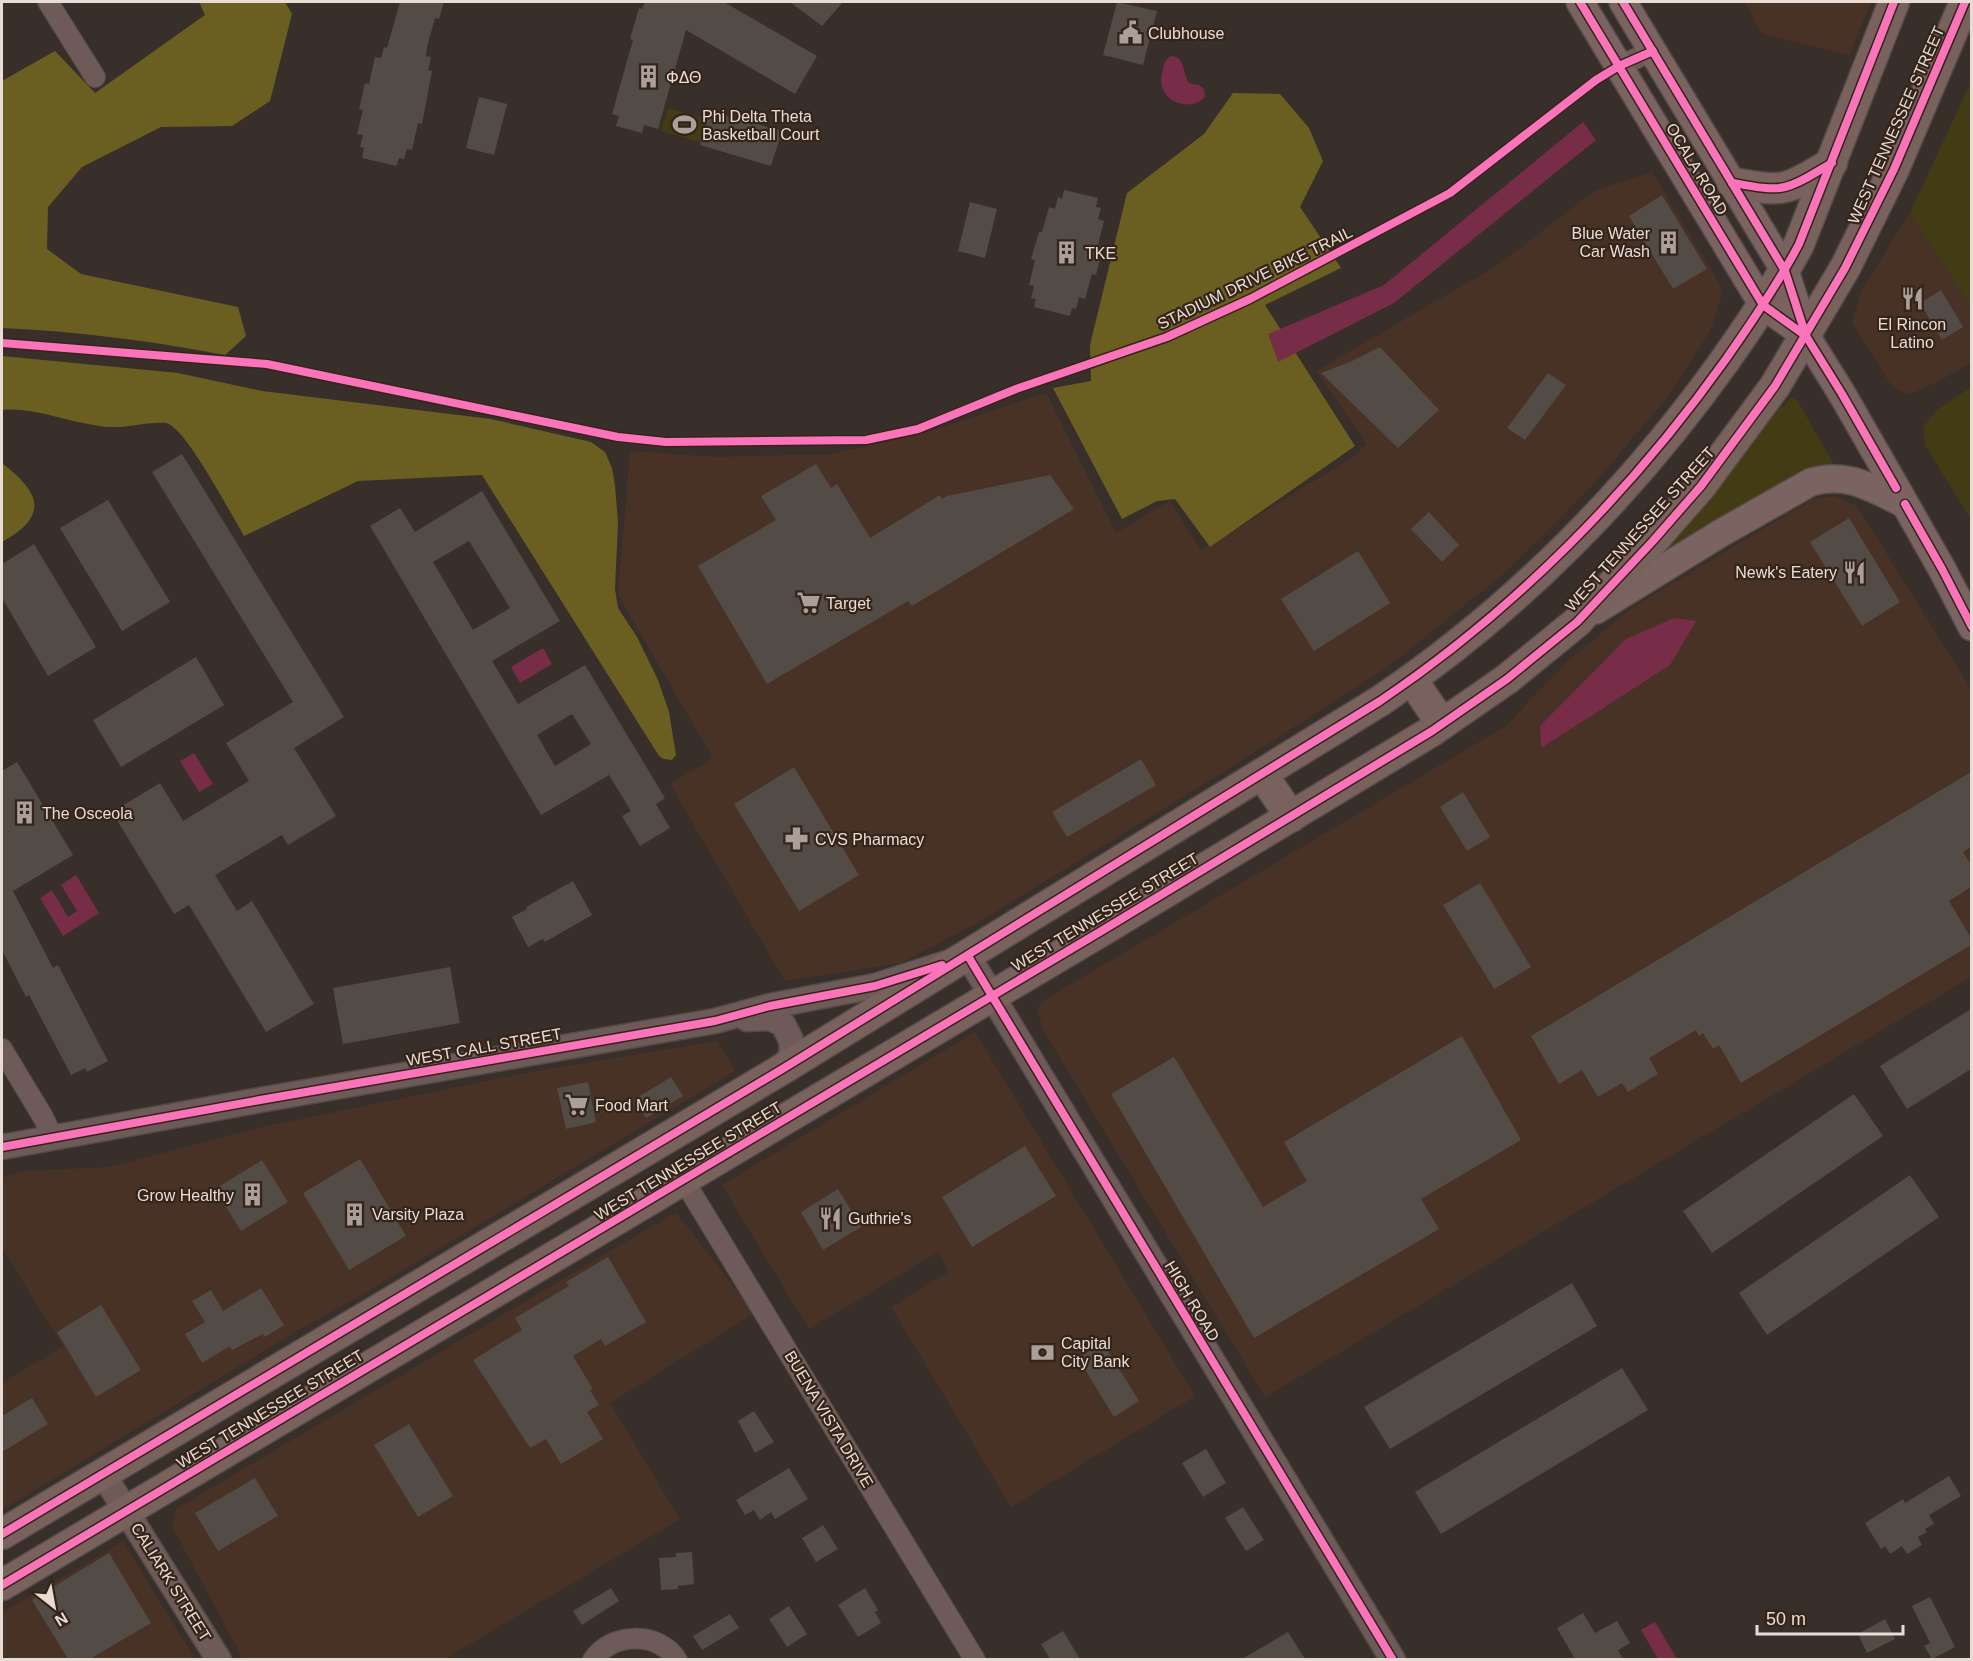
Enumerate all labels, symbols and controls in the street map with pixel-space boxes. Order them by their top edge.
public building icon: Clubhouse [1117,20,1143,46]
street label: WEST TENNESSEE STREET [1845,23,1947,226]
place label: Clubhouse [1148,25,1225,42]
building icon: ΦΔΘ [635,64,661,90]
place label: ΦΔΘ [666,69,702,86]
place label: Phi Delta Theta Basketball Court [702,108,820,143]
sports icon: Phi Delta Theta Basketball Court [671,112,697,138]
street label: OCALA ROAD [1663,120,1731,218]
street label: STADIUM DRIVE BIKE TRAIL [1155,223,1355,333]
place label: Blue Water Car Wash [1571,225,1651,260]
building icon: Blue Water Car Wash [1655,229,1681,255]
building icon: TKE [1054,240,1080,266]
place label: TKE [1085,245,1116,262]
restaurant icon: El Rincon Latino [1899,286,1925,312]
place label: El Rincon Latino [1878,316,1946,351]
street label: WEST TENNESSEE STREET [1562,443,1718,614]
restaurant icon: Newk's Eatery [1842,559,1868,585]
place label: Newk's Eatery [1735,564,1837,581]
supermarket icon: Target [795,590,821,616]
place label: Target [826,595,871,612]
building icon: The Osceola [11,800,37,826]
place label: The Osceola [42,805,133,822]
pharmacy icon: CVS Pharmacy [784,826,810,852]
place label: CVS Pharmacy [815,831,924,848]
street label: WEST TENNESSEE STREET [1009,849,1202,975]
street label: WEST CALL STREET [405,1025,563,1069]
supermarket icon: Food Mart [564,1092,590,1118]
place label: Food Mart [595,1097,668,1114]
street label: WEST TENNESSEE STREET [592,1098,785,1224]
building icon: Grow Healthy [239,1182,265,1208]
place label: Grow Healthy [137,1187,234,1204]
building icon: Varsity Plaza [341,1201,367,1227]
restaurant icon: Guthrie's [817,1205,843,1231]
place label: Varsity Plaza [372,1206,464,1223]
place label: Guthrie's [848,1210,912,1227]
street label: HIGH ROAD [1161,1258,1223,1344]
place label: Capital City Bank [1061,1335,1130,1370]
bank icon: Capital City Bank [1030,1339,1056,1365]
street label: WEST TENNESSEE STREET [174,1346,367,1472]
street label: BUENA VISTA DRIVE [781,1348,877,1490]
street label: CALIARK STREET [128,1520,214,1644]
north arrow [24,1577,84,1637]
scale bar [1757,1598,1902,1636]
text: N [52,1609,71,1630]
text: 50 m [1766,1609,1806,1629]

